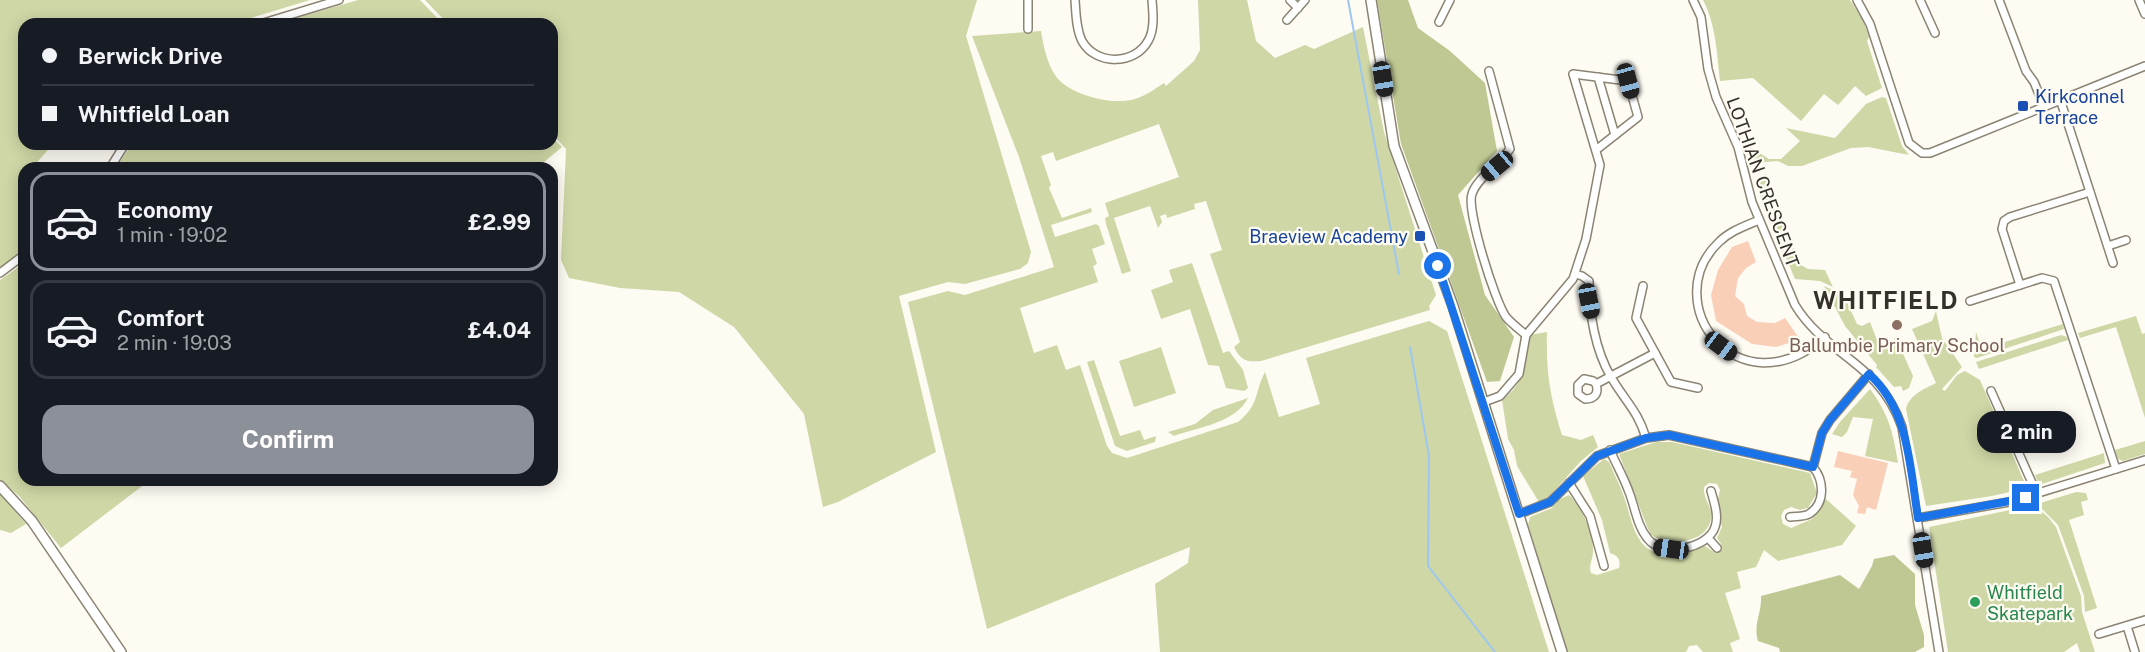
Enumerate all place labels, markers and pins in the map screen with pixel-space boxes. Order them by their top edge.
place label: Kirkconnel Terrace [2035,86,2125,128]
marker: Kirkconnel Terrace [2016,99,2030,113]
place label: Braeview Academy [1249,226,1408,247]
marker: Braeview Academy [1413,229,1427,243]
marker: Ballumbie Primary School [1890,318,1904,332]
place label: Ballumbie Primary School [1789,335,2005,356]
place label: Whitfield Skatepark [1987,582,2073,624]
marker: Whitfield Skatepark [1968,595,1982,609]

